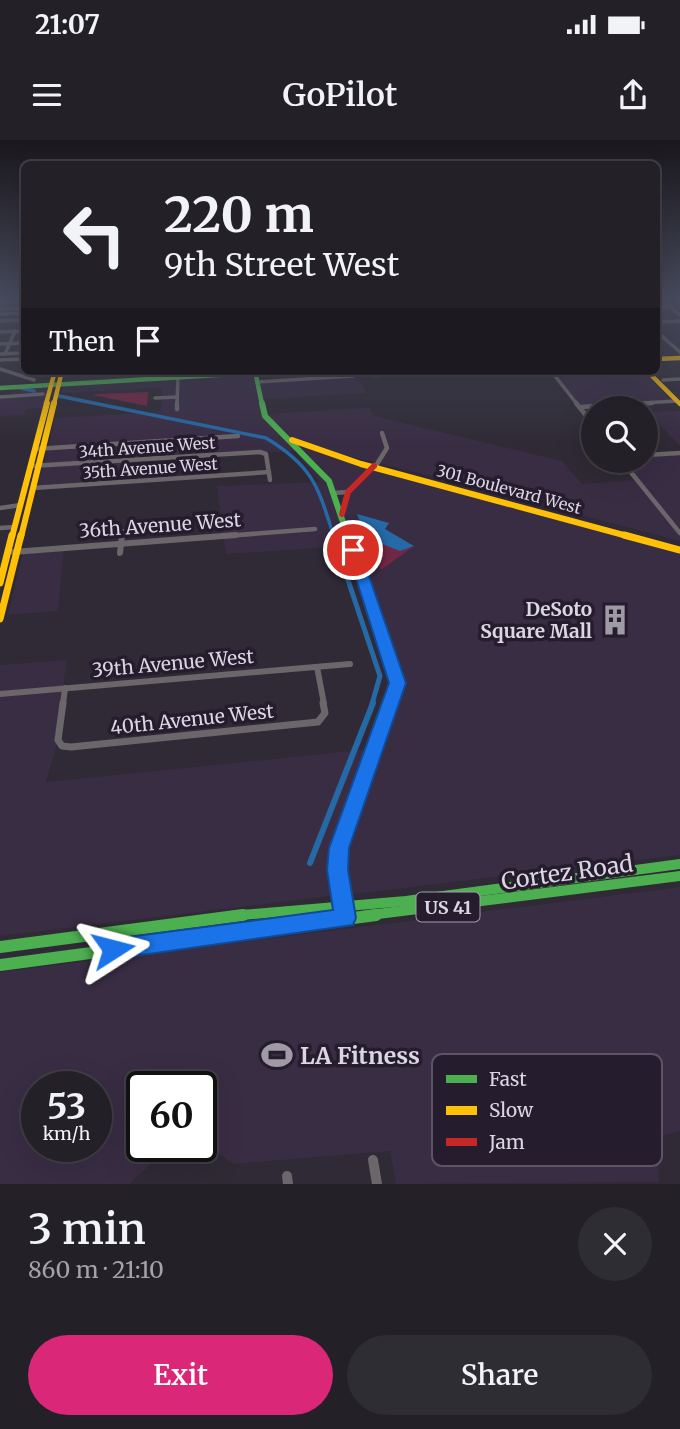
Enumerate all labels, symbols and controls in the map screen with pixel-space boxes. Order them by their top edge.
text: 21:07 [35,8,100,41]
text: GoPilot [283,75,397,115]
icon: menu [28,76,66,114]
icon: share [614,76,652,114]
text: 220 m [164,184,314,245]
icon: left [49,189,140,280]
text: 9th Street West [164,245,399,285]
icon: arrive [129,322,167,360]
text: Then [49,325,115,358]
map controls [581,396,658,473]
button: search [581,396,658,473]
street label: 34th Avenue West [78,432,217,462]
street label: 35th Avenue West [82,453,219,483]
street label: 301 Boulevard West [434,460,584,518]
street label: 36th Avenue West [78,507,242,543]
pin [323,520,383,580]
icon: arrive [334,531,372,569]
place label: DeSoto Square Mall [480,597,592,643]
building icon: DeSoto Square Mall [598,603,632,637]
street label: 39th Avenue West [91,644,255,682]
street label: 40th Avenue West [109,698,275,740]
street label: Cortez Road [499,848,635,896]
road number: US 41 [416,892,480,922]
position arrow [76,912,150,986]
sports icon: LA Fitness [260,1038,294,1072]
place label: LA Fitness [300,1041,420,1070]
legend [432,1054,662,1166]
text: Fast [489,1067,527,1091]
speed limit sign: 60 [126,1071,217,1162]
text: 53 [47,1085,86,1129]
text: Slow [489,1098,534,1122]
text: km/h [43,1122,90,1145]
text: Jam [488,1130,525,1154]
text: 3 min [28,1203,146,1255]
button: close [578,1207,652,1281]
text: 860 m · 21:10 [28,1255,164,1284]
button: Exit [28,1335,333,1415]
button: Share [347,1335,652,1415]

